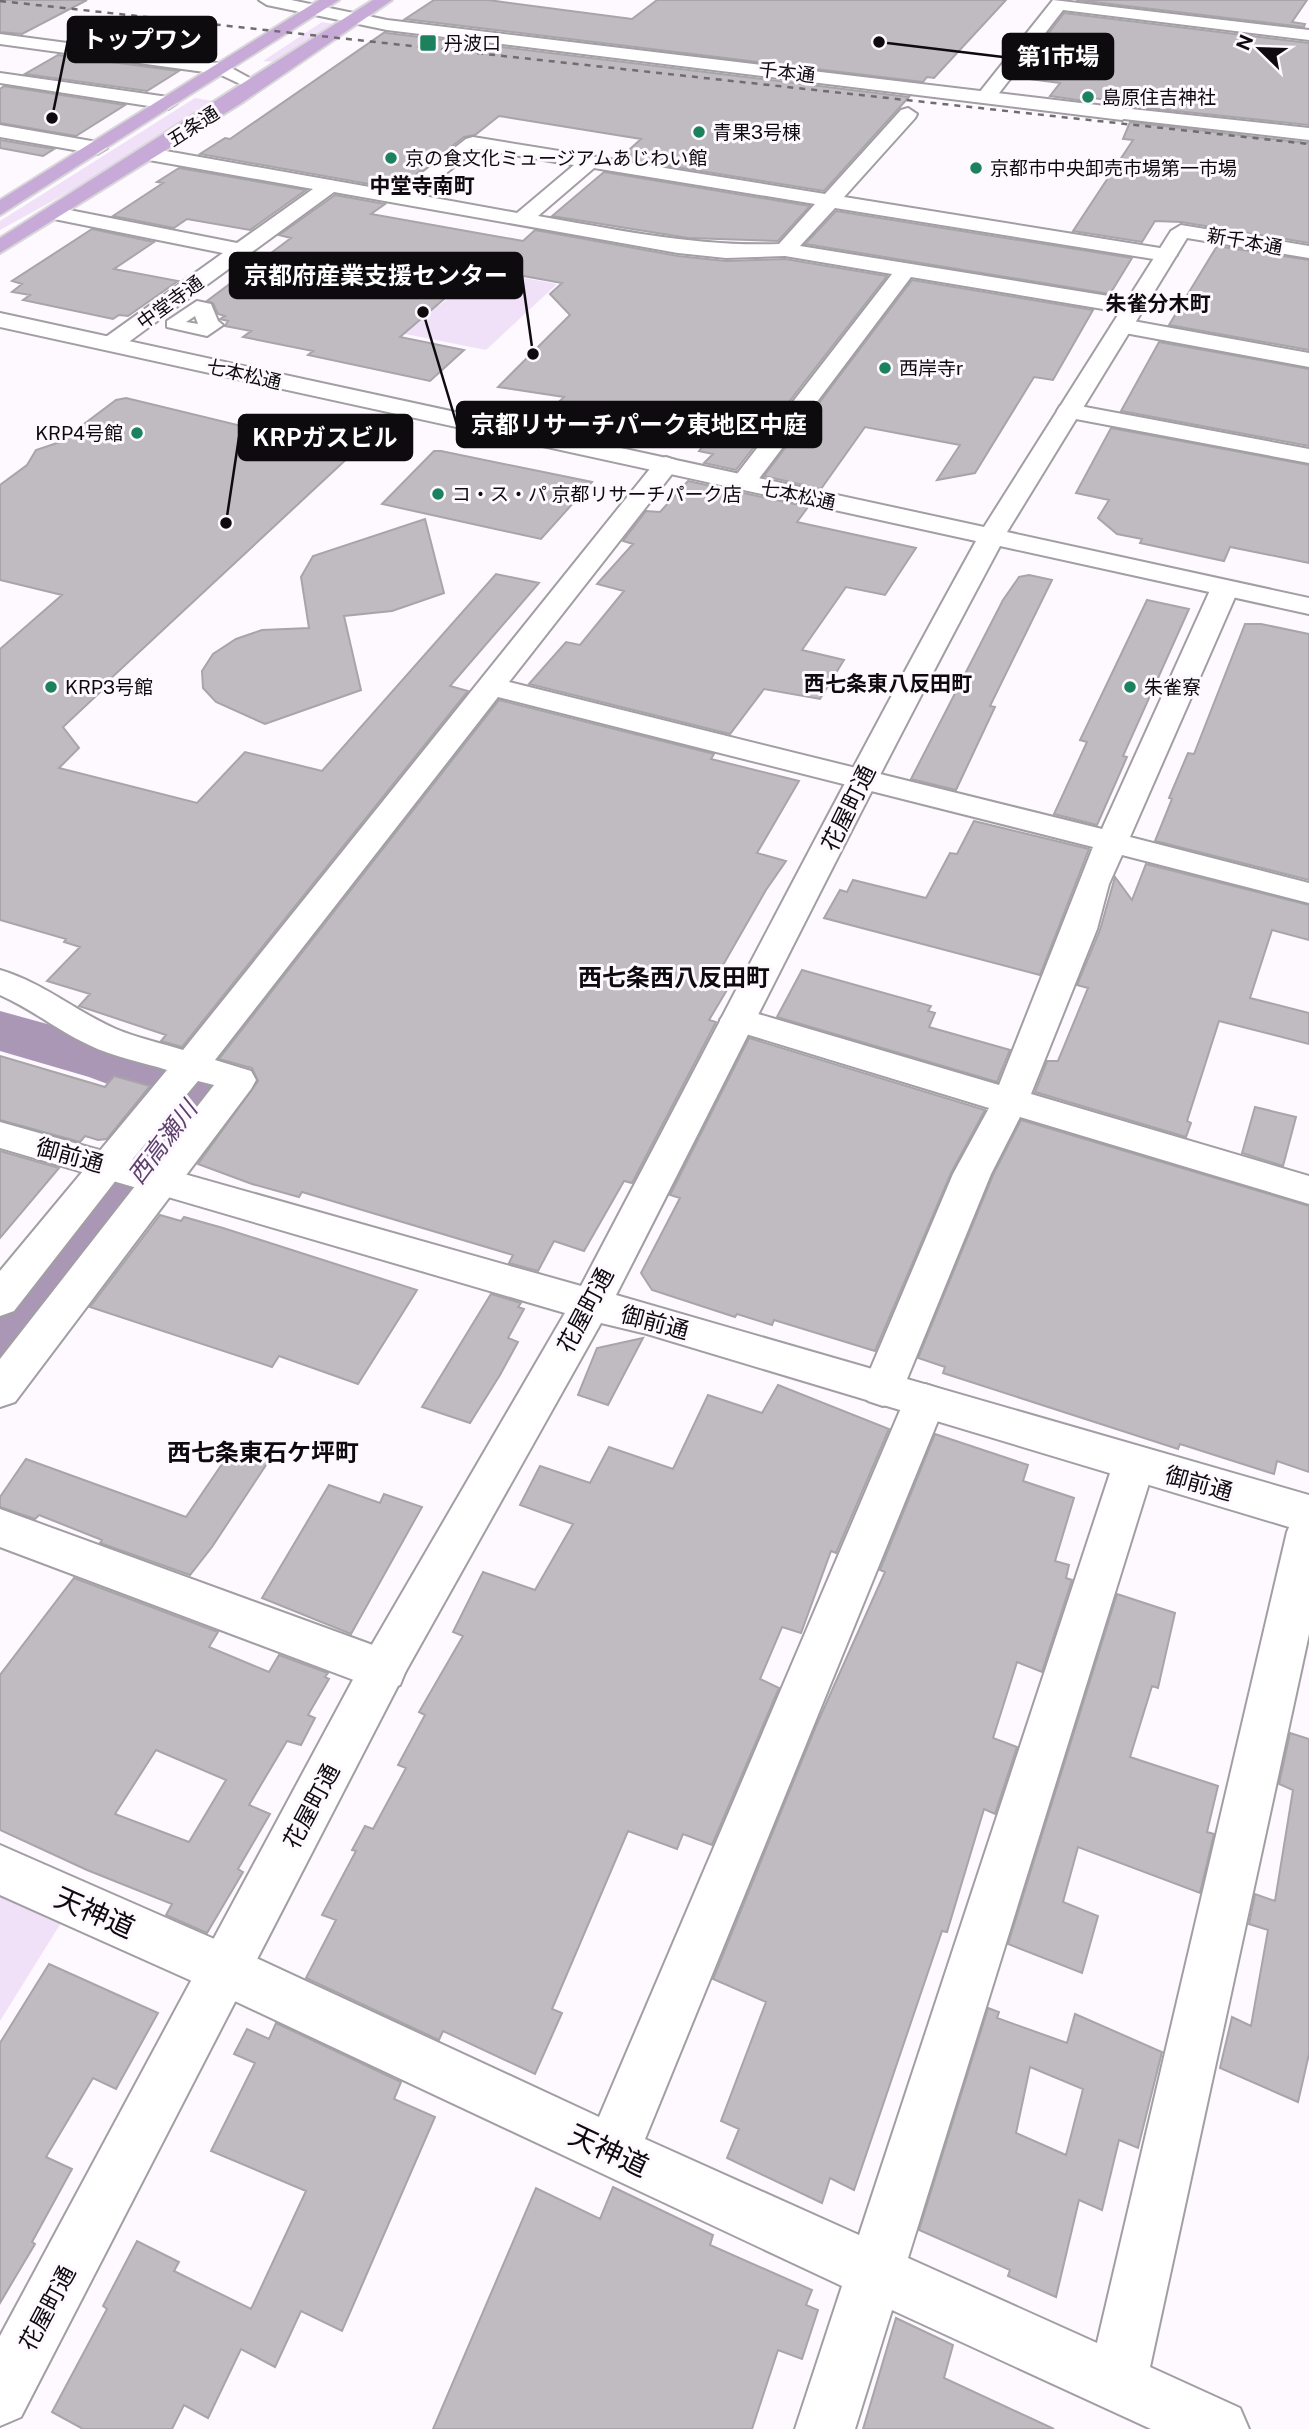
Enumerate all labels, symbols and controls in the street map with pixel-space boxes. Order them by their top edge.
north arrow [1225,14,1295,84]
callout: トップワン [68,17,216,62]
text: トップワン [82,25,202,53]
text: N [1231,31,1257,53]
place label: 丹波口 [444,32,501,54]
marker: 丹波口 [418,33,438,53]
callout: 第1市場 [1003,34,1113,79]
text: 第1市場 [1017,42,1099,70]
street label: 千本通 [757,58,817,86]
place label: 島原住吉神社 [1102,86,1216,108]
marker: 島原住吉神社 [1080,89,1096,105]
street label: 五条通 [163,101,223,151]
place label: 青果3号棟 [713,121,801,143]
marker: 青果3号棟 [691,124,707,140]
place label: 京の食文化ミュージアムあじわい館 [405,147,707,169]
marker: 京の食文化ミュージアムあじわい館 [383,150,399,166]
place label: 京都市中央卸売市場第一市場 [990,157,1237,179]
marker: 京都市中央卸売市場第一市場 [968,160,984,176]
district label: 中堂寺南町 [370,173,475,198]
street label: 新千本通 [1206,224,1284,258]
callout: 京都府産業支援センター [230,253,522,298]
text: 京都府産業支援センター [244,261,508,289]
street label: 中堂寺通 [133,271,207,333]
district label: 朱雀分木町 [1106,291,1211,316]
street label: 七本松通 [204,355,284,393]
place label: 西岸寺r [899,357,963,379]
marker: 西岸寺r [877,360,893,376]
callout: 京都リサーチパーク東地区中庭 [457,402,821,447]
text: 京都リサーチパーク東地区中庭 [471,410,807,438]
callout: KRPガスビル [239,415,412,460]
place label: KRP4号館 [35,422,123,444]
text: KRPガスビル [252,423,398,451]
marker: KRP4号館 [129,425,145,441]
street label: 七本松通 [759,476,837,514]
place label: コ・ス・パ 京都リサーチパーク店 [452,483,742,505]
marker: コ・ス・パ 京都リサーチパーク店 [430,486,446,502]
district label: 西七条東八反田町 [804,671,972,696]
place label: KRP3号館 [65,676,153,698]
place label: 朱雀寮 [1144,676,1201,698]
marker: KRP3号館 [43,679,59,695]
marker: 朱雀寮 [1122,679,1138,695]
street label: 花屋町通 [816,761,880,855]
district label: 西七条西八反田町 [578,963,770,991]
water label: 西高瀬川 [122,1093,204,1189]
street label: 御前通 [33,1133,107,1177]
street label: 花屋町通 [551,1263,619,1357]
street label: 御前通 [618,1300,692,1344]
district label: 西七条東石ケ坪町 [167,1438,359,1466]
street label: 御前通 [1162,1461,1236,1505]
street label: 花屋町通 [277,1759,345,1853]
street label: 天神道 [50,1880,140,1944]
street label: 天神道 [564,2117,654,2183]
street label: 花屋町通 [13,2261,81,2355]

